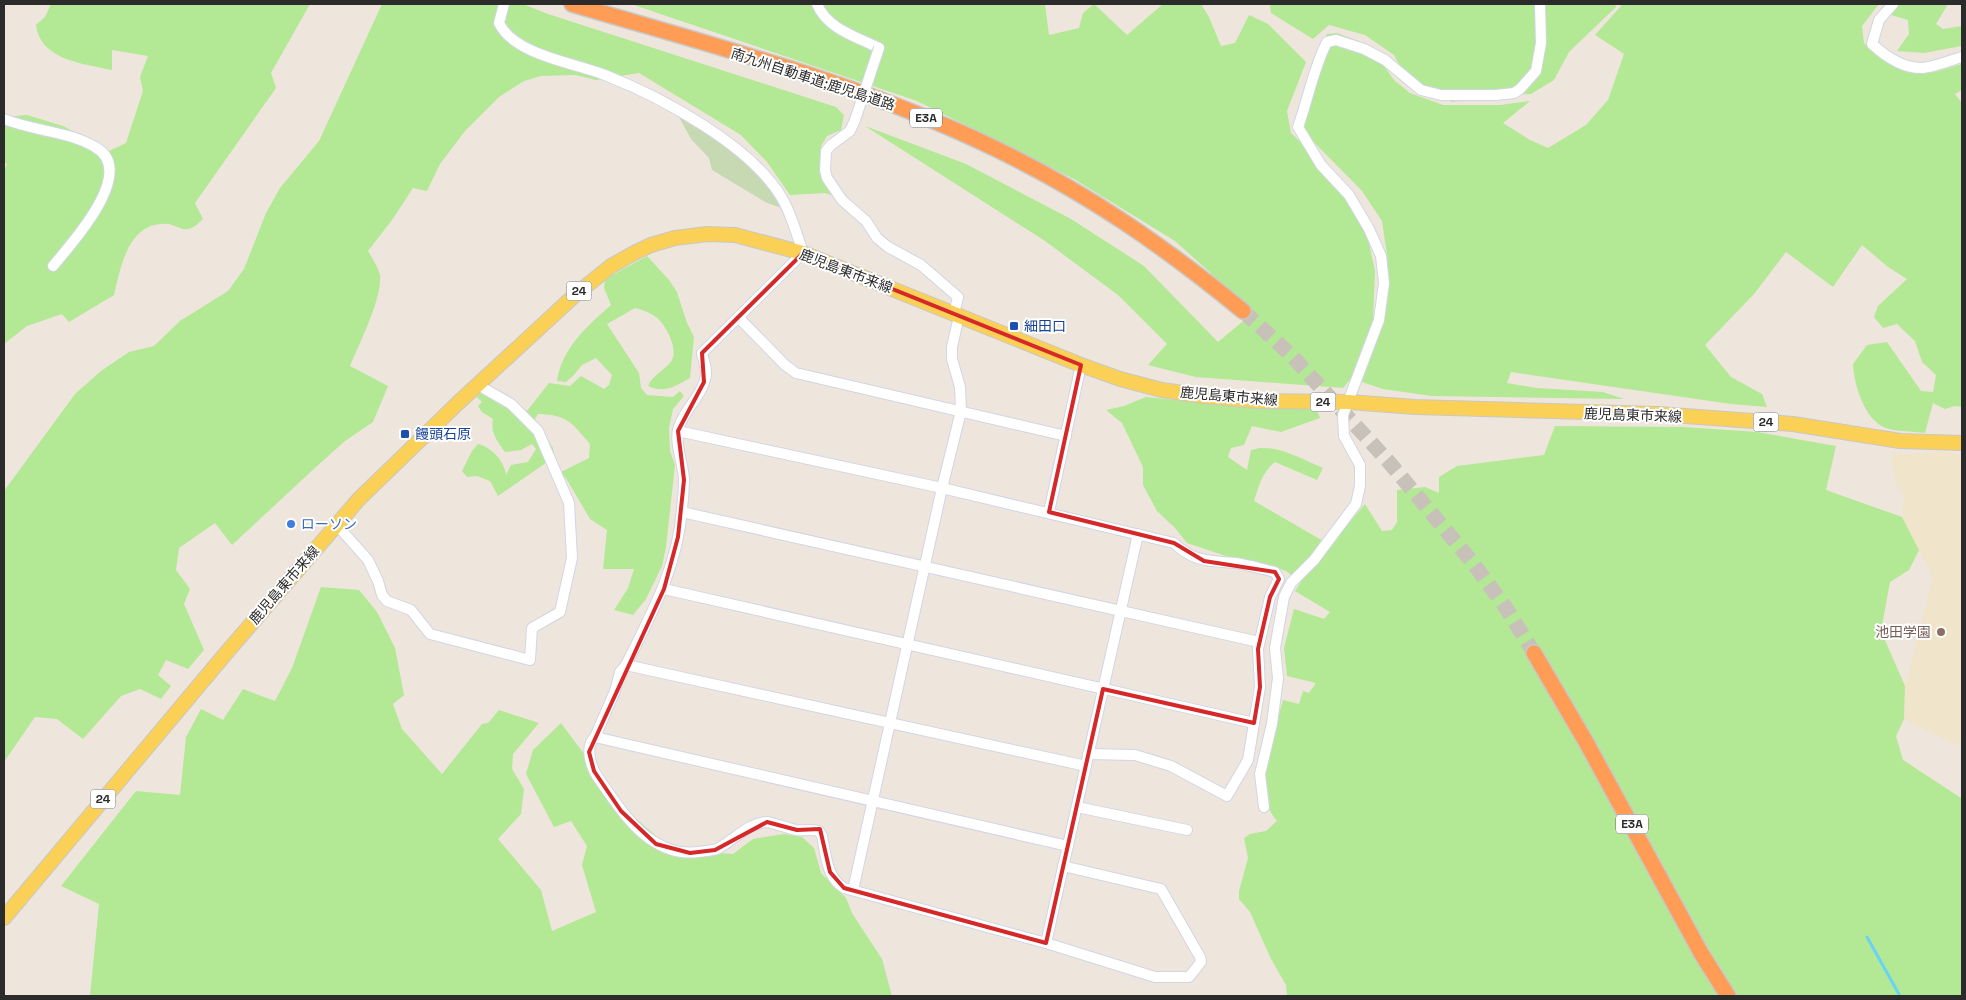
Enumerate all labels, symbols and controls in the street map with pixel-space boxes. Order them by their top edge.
street label: 南九州自動車道;鹿児島道路 [729,44,897,114]
road number: E3A [910,109,942,128]
street label: 鹿児島東市来線 [797,245,895,297]
road number: 24 [566,282,592,300]
place label: 細田口 [1024,317,1066,335]
marker: 細田口 [1008,320,1020,332]
street label: 鹿児島東市来線 [1179,383,1279,409]
road number: 24 [1310,392,1336,412]
street label: 鹿児島東市来線 [1584,404,1682,426]
road number: 24 [1754,412,1778,432]
place label: 饅頭石原 [415,425,471,443]
marker: 饅頭石原 [399,428,411,440]
place label: ローソン [301,515,357,533]
marker: ローソン [285,518,297,530]
street label: 鹿児島東市来線 [245,542,323,628]
place label: 池田学園 [1875,623,1931,641]
marker: 池田学園 [1935,626,1947,638]
road number: 24 [90,790,116,809]
road number: E3A [1616,814,1648,834]

